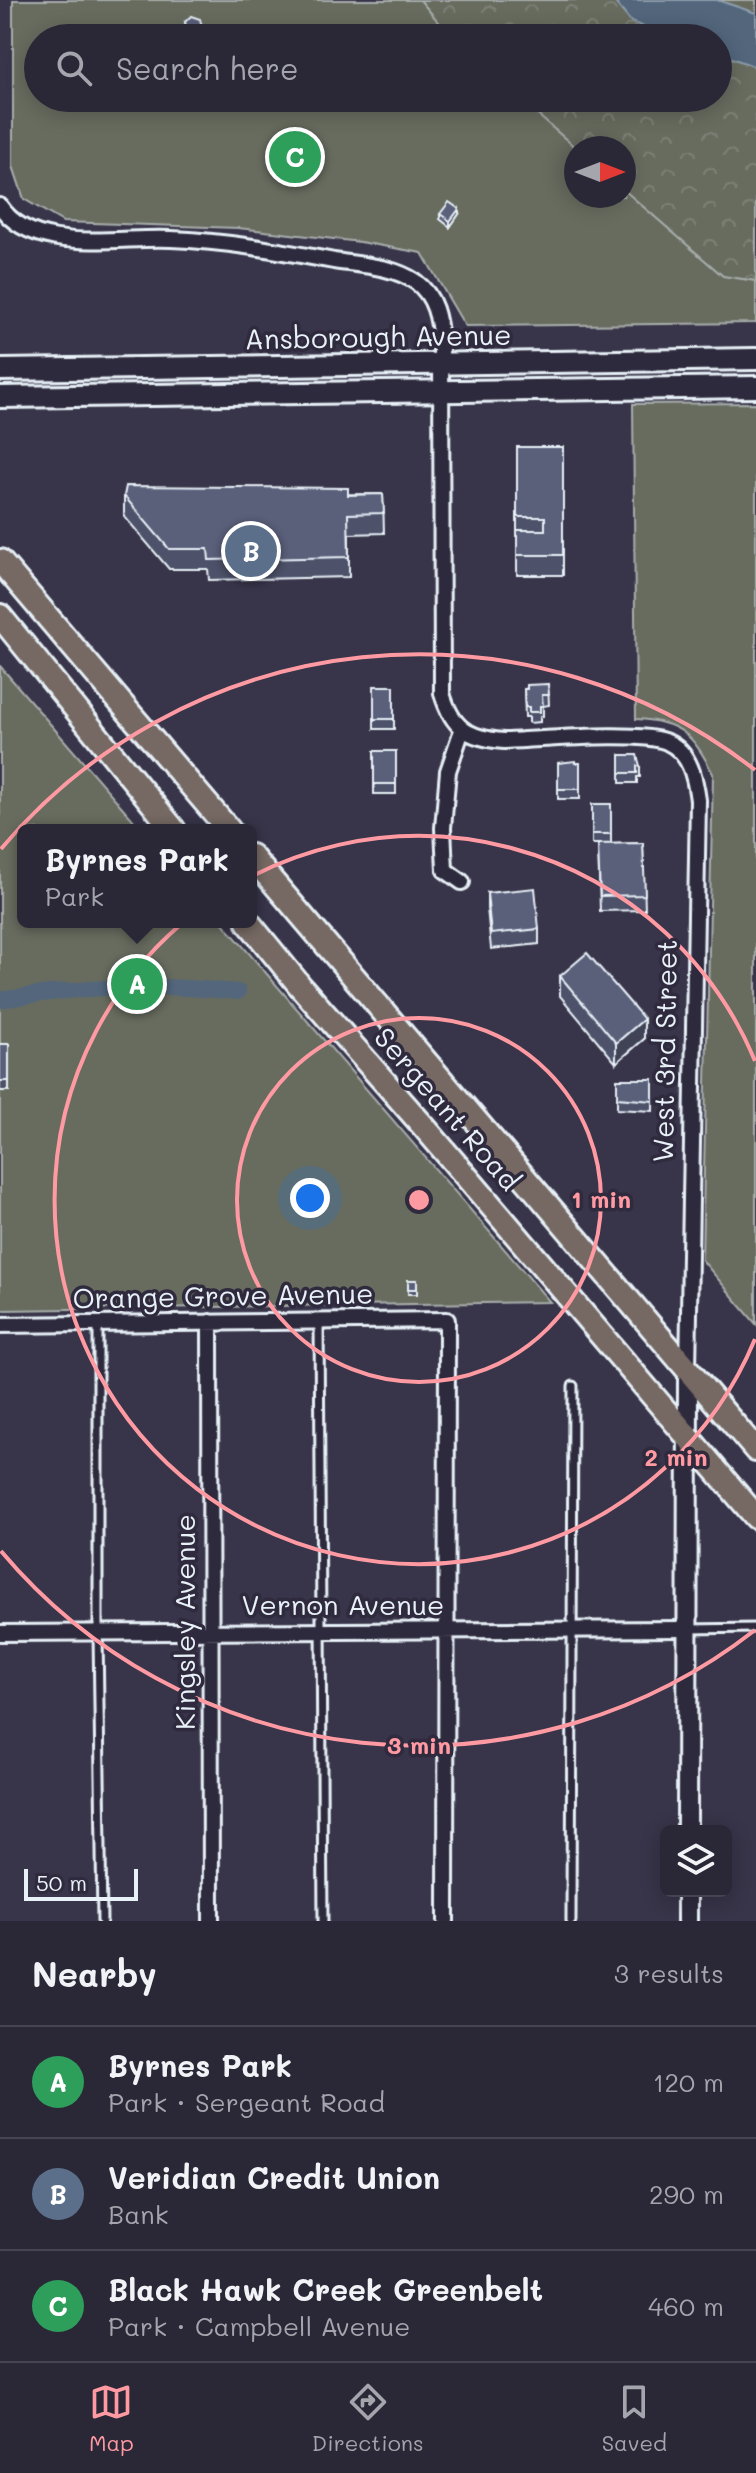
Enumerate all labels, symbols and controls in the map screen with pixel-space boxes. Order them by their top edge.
search box [24,24,732,112]
icon: search [52,46,96,90]
text: Search here [116,48,299,88]
pin: C [269,127,321,187]
north arrow [564,136,636,208]
street label: Ansborough Avenue [244,316,512,356]
pin: B [225,521,277,581]
popup [17,824,257,928]
text: Byrnes Park [45,839,229,879]
text: Park [45,879,104,913]
street label: West 3rd Street [644,939,684,1163]
pin: A [111,954,163,1014]
street label: Sergeant Road [367,1019,528,1197]
your location [290,1178,330,1218]
text: 1 min [571,1183,631,1214]
centre of rings [405,1186,433,1214]
street label: Orange Grove Avenue [72,1274,374,1316]
text: 2 min [645,1441,708,1472]
street label: Kingsley Avenue [166,1514,202,1730]
street label: Vernon Avenue [242,1586,444,1622]
text: 3 min [387,1729,451,1760]
map controls [660,1825,732,1897]
button: layers [660,1825,732,1897]
scale bar [24,1865,138,1901]
text: 50 m [36,1868,87,1897]
text: Nearby [32,1951,157,1996]
text: 3 results [614,1956,724,1990]
text: Byrnes Park [108,2045,292,2085]
text: A [49,2065,67,2099]
text: 120 m [653,2065,724,2099]
text: Park · Sergeant Road [108,2085,385,2119]
text: Veridian Credit Union [108,2157,440,2197]
text: B [49,2177,67,2211]
text: 290 m [649,2177,724,2211]
text: Bank [108,2197,169,2231]
text: Black Hawk Creek Greenbelt [108,2269,543,2309]
text: C [48,2289,68,2323]
text: 460 m [648,2289,724,2323]
text: Park · Campbell Avenue [108,2309,410,2343]
tab: Map [89,2380,134,2457]
tab: Directions [312,2380,424,2457]
tab: Saved [602,2380,667,2457]

